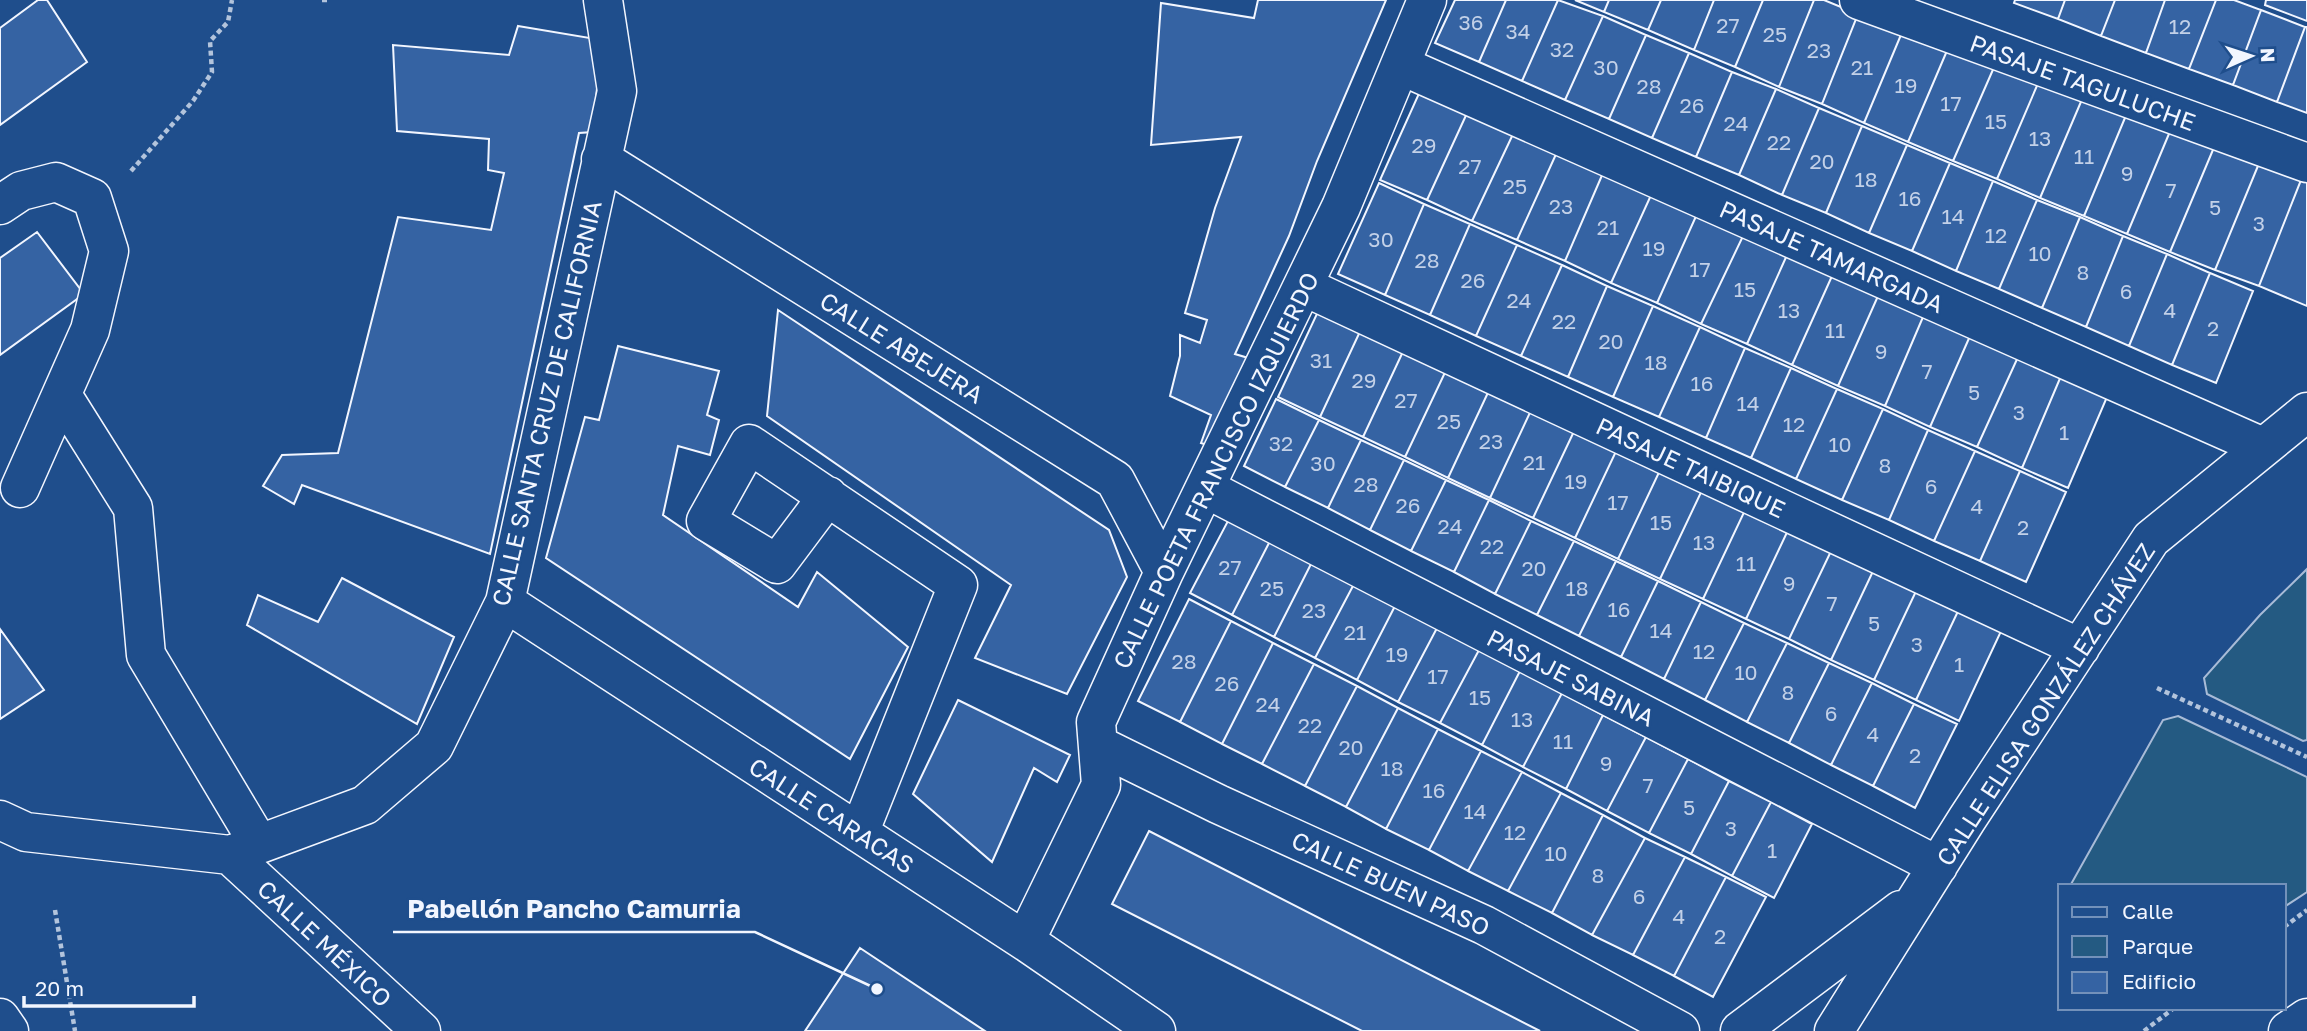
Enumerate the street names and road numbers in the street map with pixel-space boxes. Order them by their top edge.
street label: PASAJE TAGULUCHE [1966,28,2200,136]
street label: PASAJE TAMARGADA [1716,194,1948,318]
street label: CALLE SANTA CRUZ DE CALIFORNIA [485,197,607,609]
street label: CALLE POETA FRANCISCO IZQUIERDO [1106,267,1324,673]
street label: CALLE ABEJERA [815,285,989,409]
street label: PASAJE TAIBIQUE [1592,411,1790,523]
street label: CALLE ELISA GONZÁLEZ CHÁVEZ [1930,537,2160,871]
street label: PASAJE SABINA [1482,622,1660,732]
street label: CALLE CARACAS [744,751,920,879]
street label: CALLE BUEN PASO [1287,824,1495,942]
street label: CALLE MÉXICO [252,874,398,1012]

